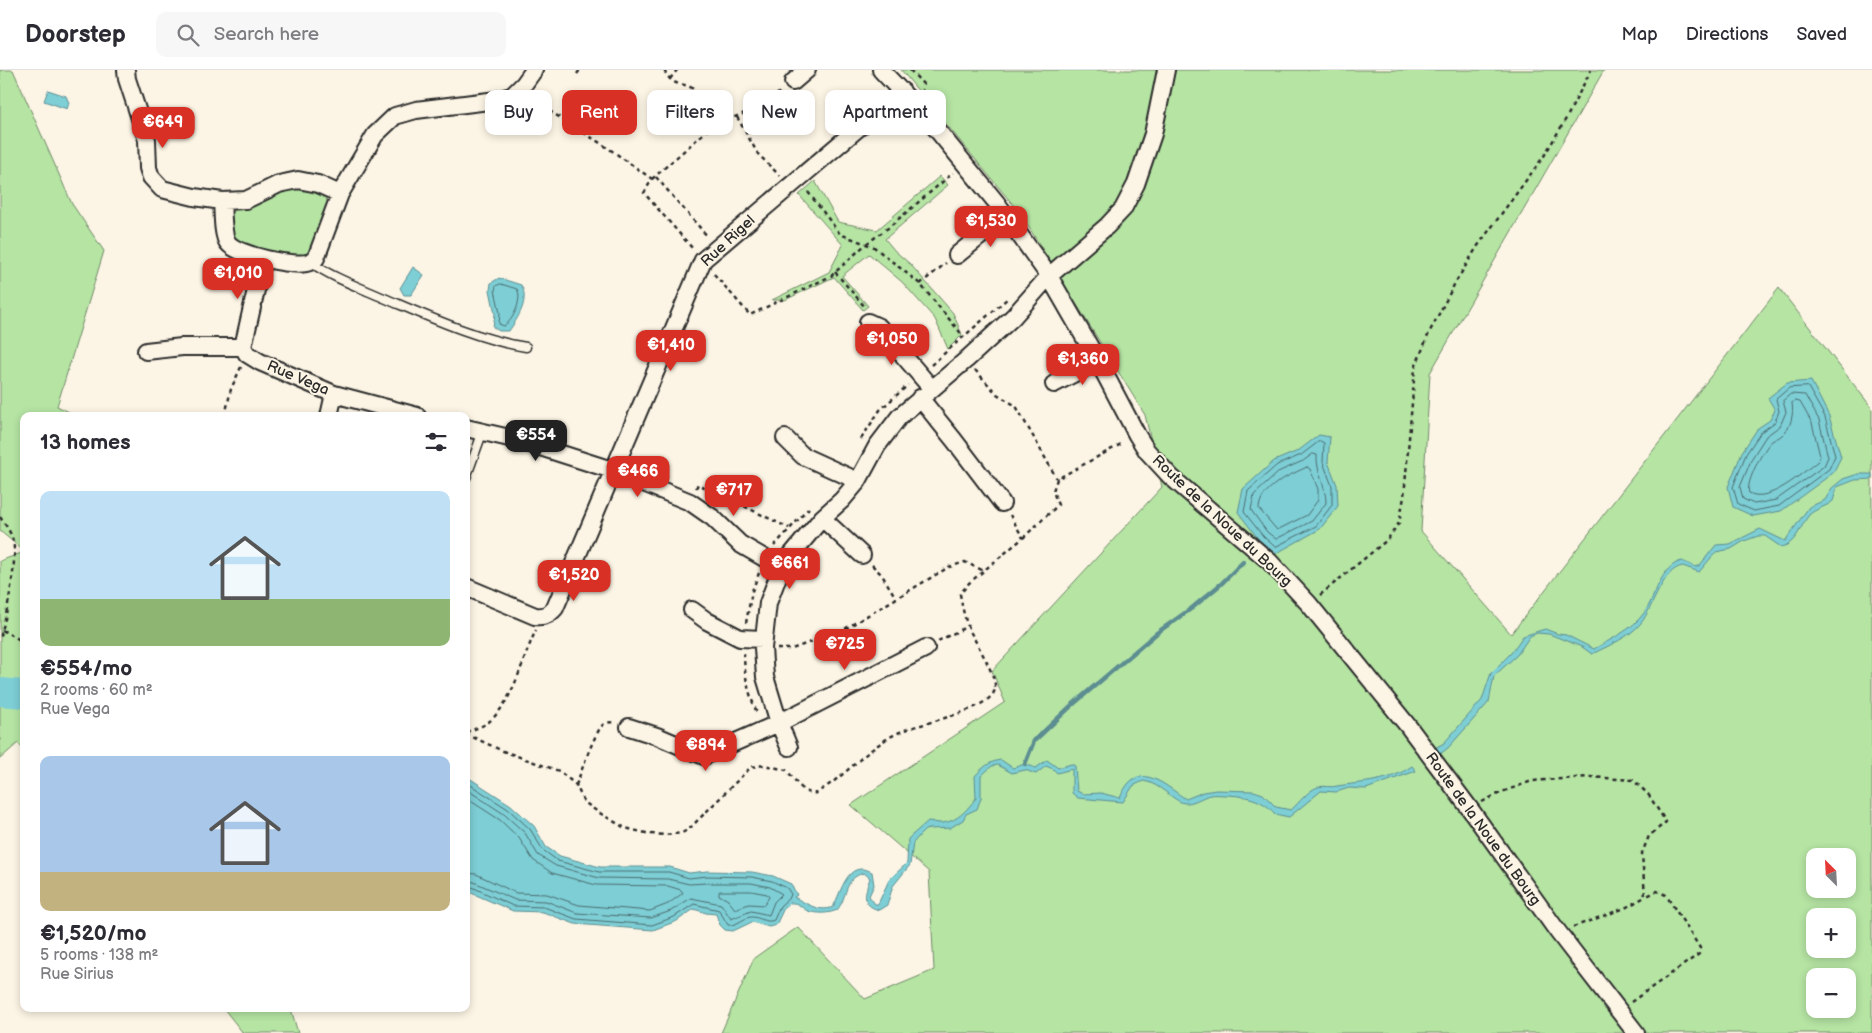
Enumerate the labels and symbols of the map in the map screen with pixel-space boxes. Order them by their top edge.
pin: €649 [133,106,193,149]
pin: €1,530 [950,206,1032,248]
street label: Rue Rigel [697,211,759,271]
pin: €1,010 [197,258,279,300]
pin: €1,050 [851,324,933,366]
pin: €1,410 [630,330,712,372]
pin: €1,360 [1042,344,1124,386]
street label: Rue Vega [264,356,332,400]
pin: €554 [506,420,566,462]
street label: Route de la Noue du Bourg [1148,451,1296,591]
pin: €466 [608,456,668,498]
pin: €717 [704,474,764,517]
pin: €661 [760,548,820,590]
pin: €1,520 [533,560,615,602]
pin: €725 [815,628,875,671]
pin: €894 [676,730,736,772]
street label: Route de la Noue du Bourg [1421,749,1545,909]
north arrow [1806,848,1856,898]

